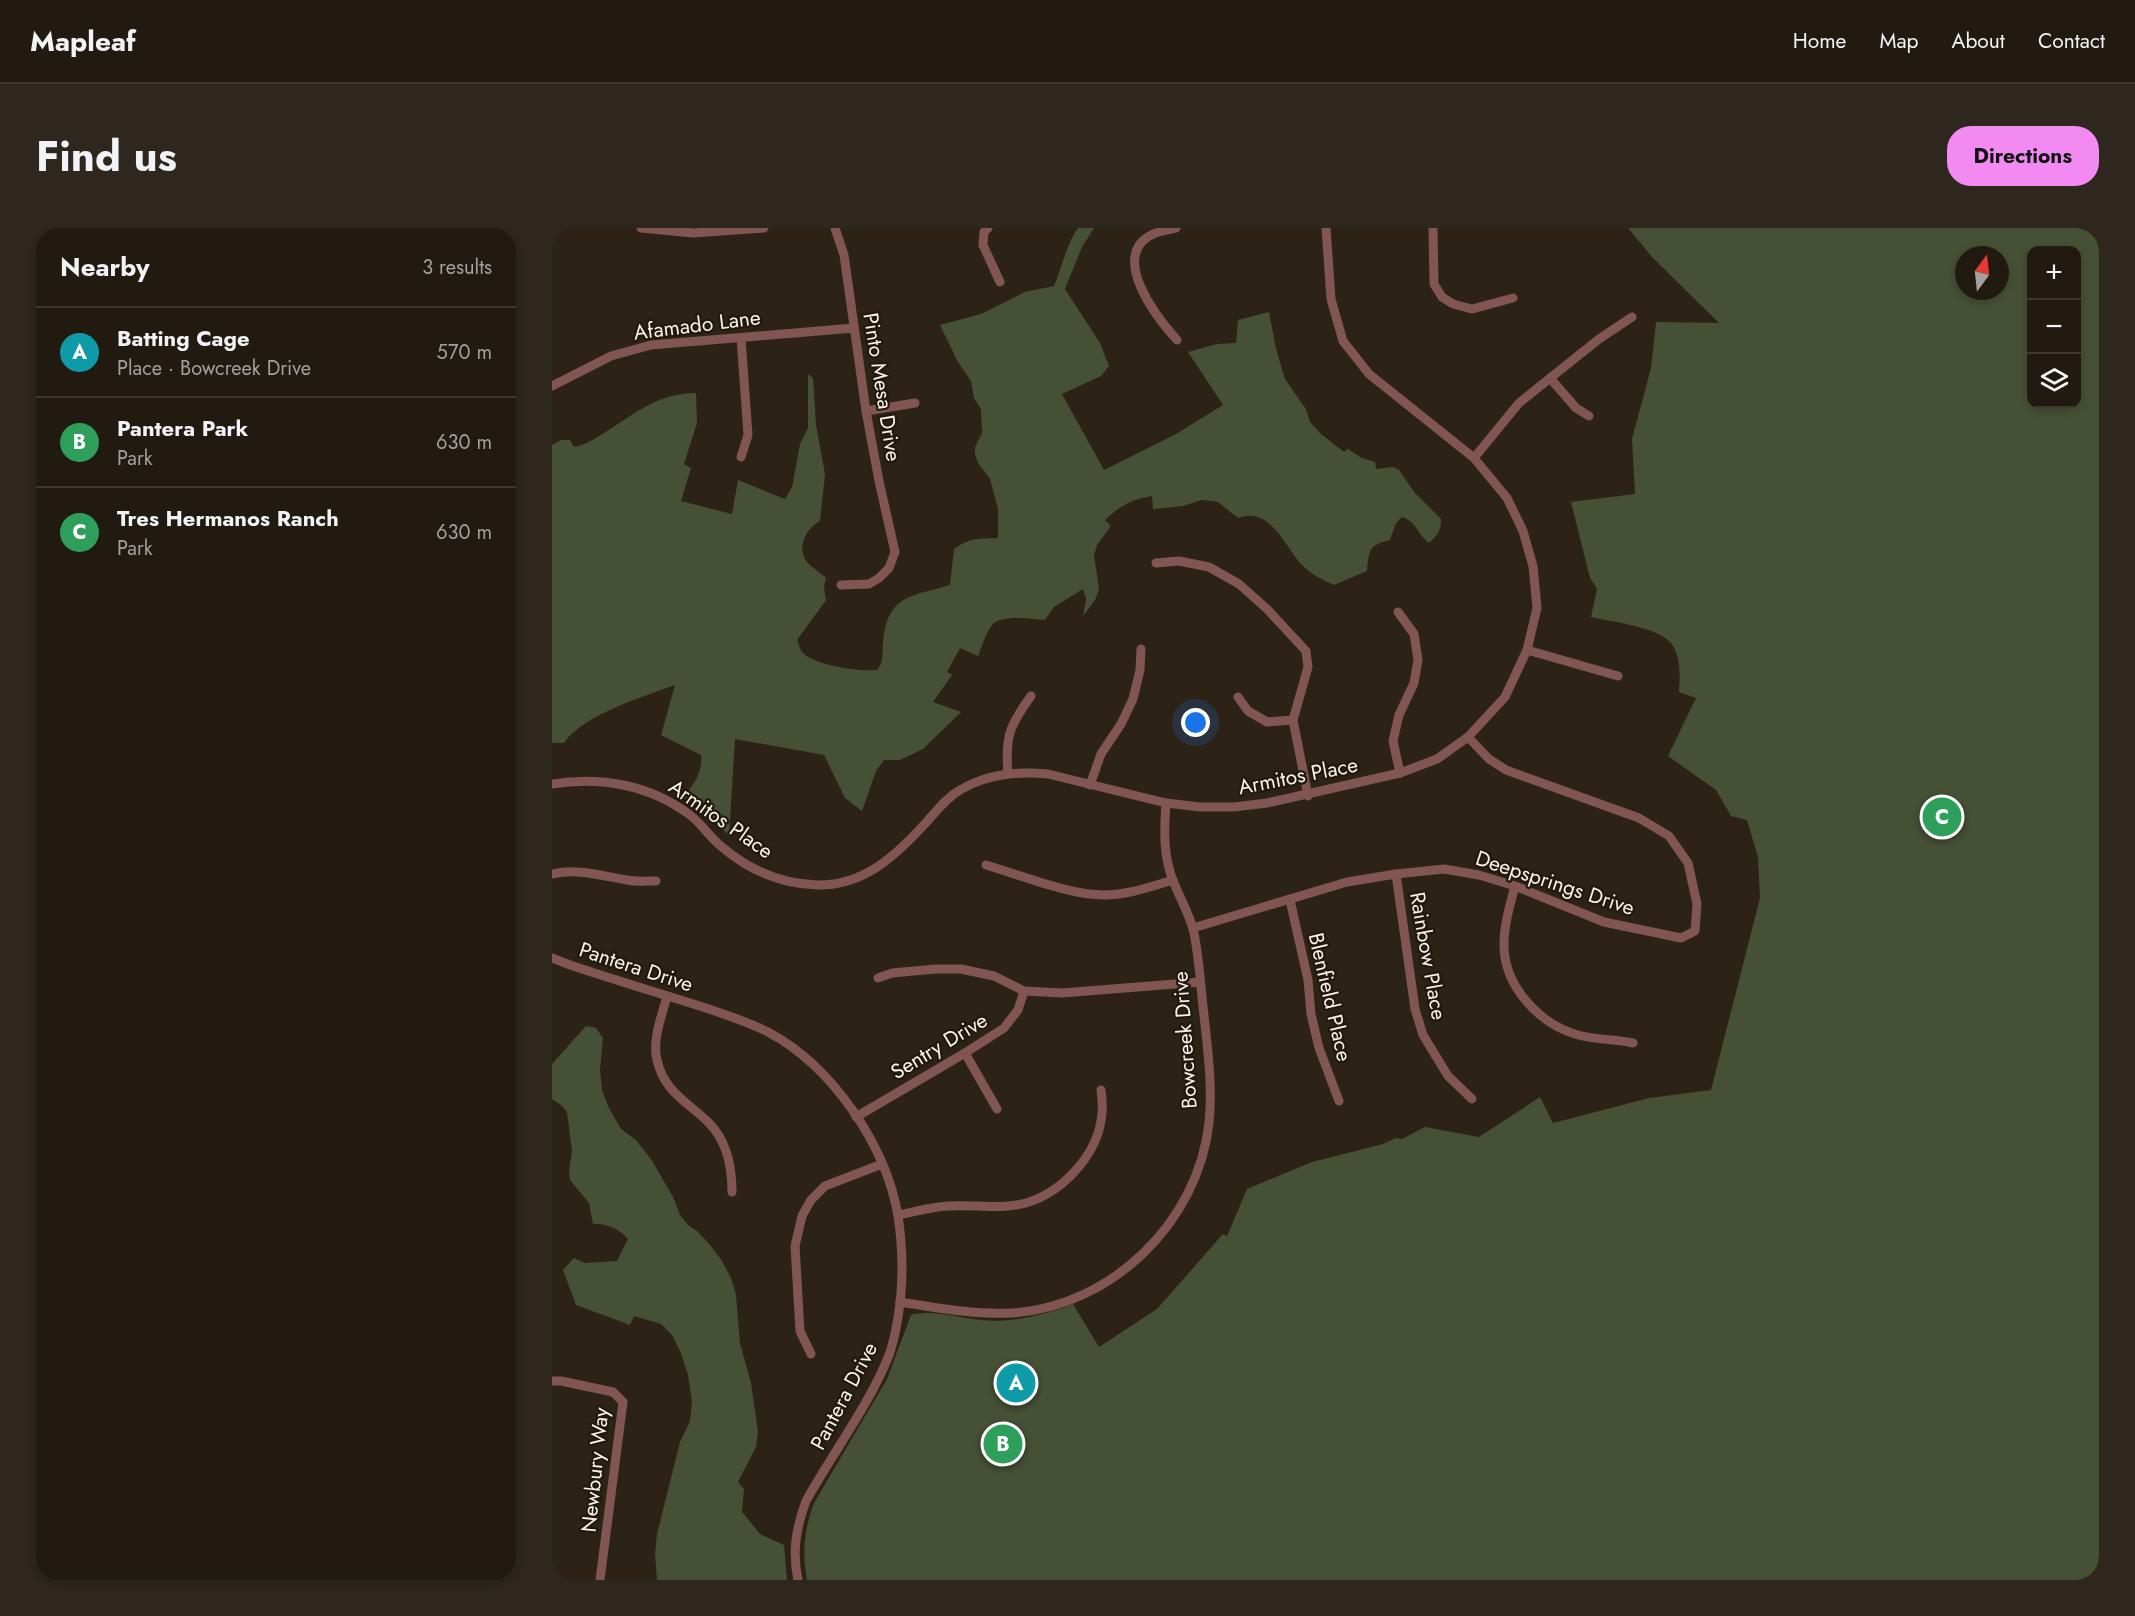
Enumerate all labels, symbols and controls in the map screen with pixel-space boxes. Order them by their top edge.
text: Mapleaf [30,21,136,62]
text: Home [1793,26,1846,56]
text: Map [1879,26,1919,56]
text: About [1952,26,2005,56]
text: Contact [2038,26,2105,56]
text: Find us [36,126,177,187]
button: Directions [1947,126,2099,186]
north arrow [1955,246,2009,300]
map controls [2027,246,2081,408]
button: + [2027,246,2081,300]
text: Nearby [60,248,149,286]
text: 3 results [422,253,492,282]
button: − [2027,300,2081,354]
street label: Afamado Lane [632,302,762,348]
street label: Pinto Mesa Drive [855,310,909,464]
text: Batting Cage [117,322,250,354]
text: A [72,338,87,367]
text: 570 m [437,338,492,367]
text: Place · Bowcreek Drive [117,354,311,383]
button: layers [2027,354,2081,408]
text: Pantera Park [117,412,248,444]
text: B [73,428,86,457]
text: 630 m [436,428,492,457]
text: Park [117,444,153,473]
text: Tres Hermanos Ranch [117,502,339,534]
text: C [72,518,87,547]
text: 630 m [436,518,492,547]
text: Park [117,534,153,563]
your location [1181,708,1210,737]
street label: Armitos Place [1236,750,1361,802]
street label: Armitos Place [663,772,780,866]
pin: C [1922,794,1962,840]
street label: Deepsprings Drive [1472,843,1638,923]
street label: Rainbow Place [1402,890,1454,1022]
street label: Blenfield Place [1301,930,1359,1064]
street label: Pantera Drive [575,934,697,1000]
street label: Bowcreek Drive [1165,970,1205,1110]
street label: Sentry Drive [885,1005,993,1087]
street label: Pantera Drive [803,1337,885,1455]
pin: A [996,1360,1036,1406]
street label: Newbury Way [574,1405,617,1534]
pin: B [984,1422,1022,1466]

